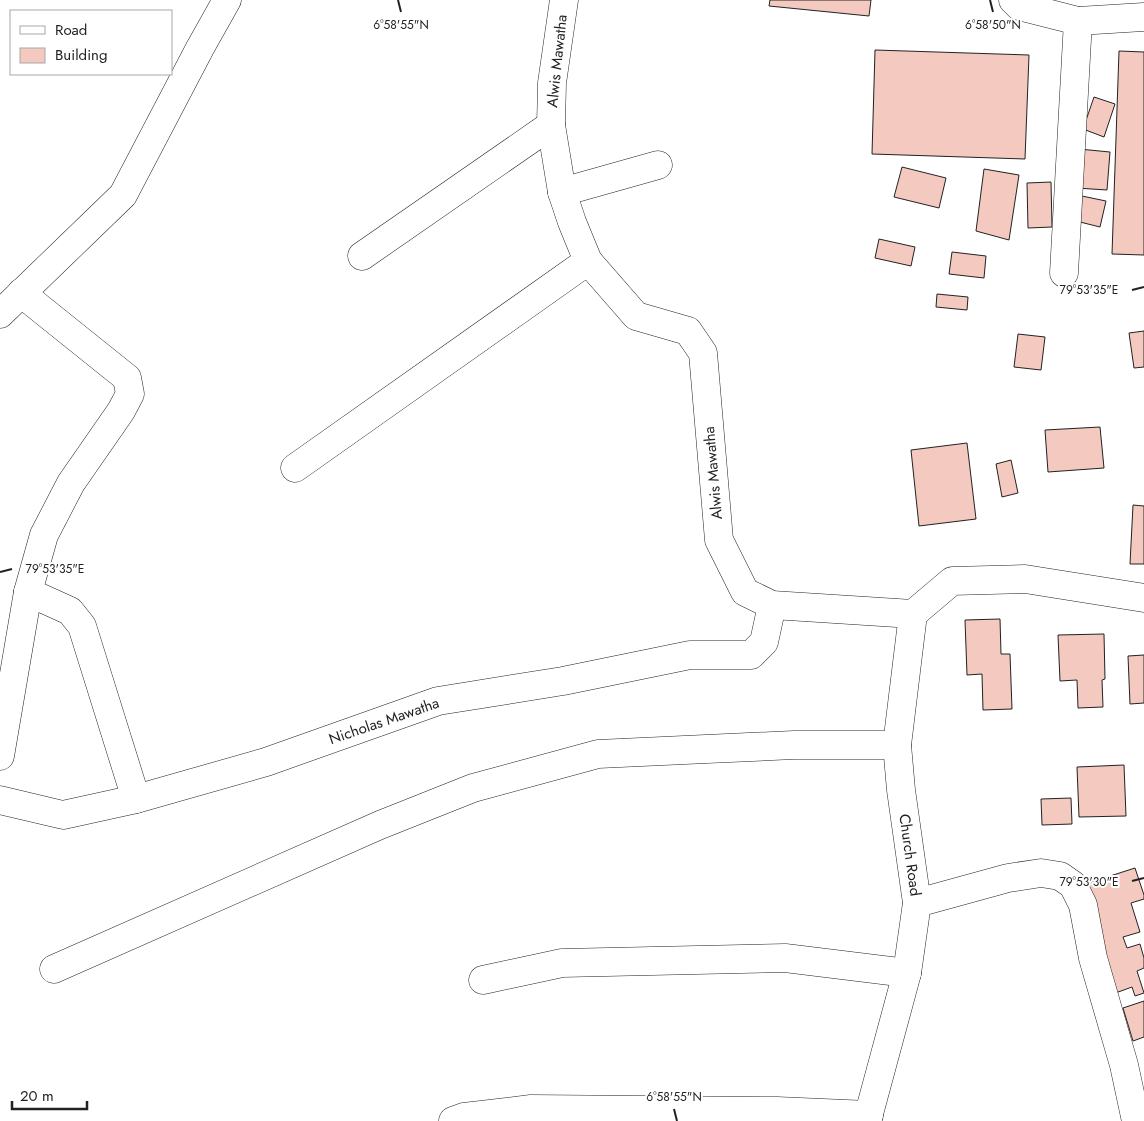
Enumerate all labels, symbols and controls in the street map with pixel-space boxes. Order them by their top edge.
legend [10,10,172,75]
street label: Alwis Mawatha [541,13,573,109]
text: 6°58'55"N [373,16,429,34]
text: 6°58'50"N [965,16,1021,34]
text: Road [55,19,87,41]
text: Building [55,44,107,66]
text: 79°53'35"E [1060,281,1118,299]
street label: Alwis Mawatha [698,426,728,520]
text: 79°53'35"E [26,560,84,578]
street label: Nicholas Mawatha [326,692,442,750]
street label: Church Road [893,812,927,898]
text: 79°53'30"E [1059,873,1119,891]
scale bar [12,1078,88,1110]
text: 20 m [20,1085,54,1107]
text: 6°58'55"N [646,1088,702,1106]

